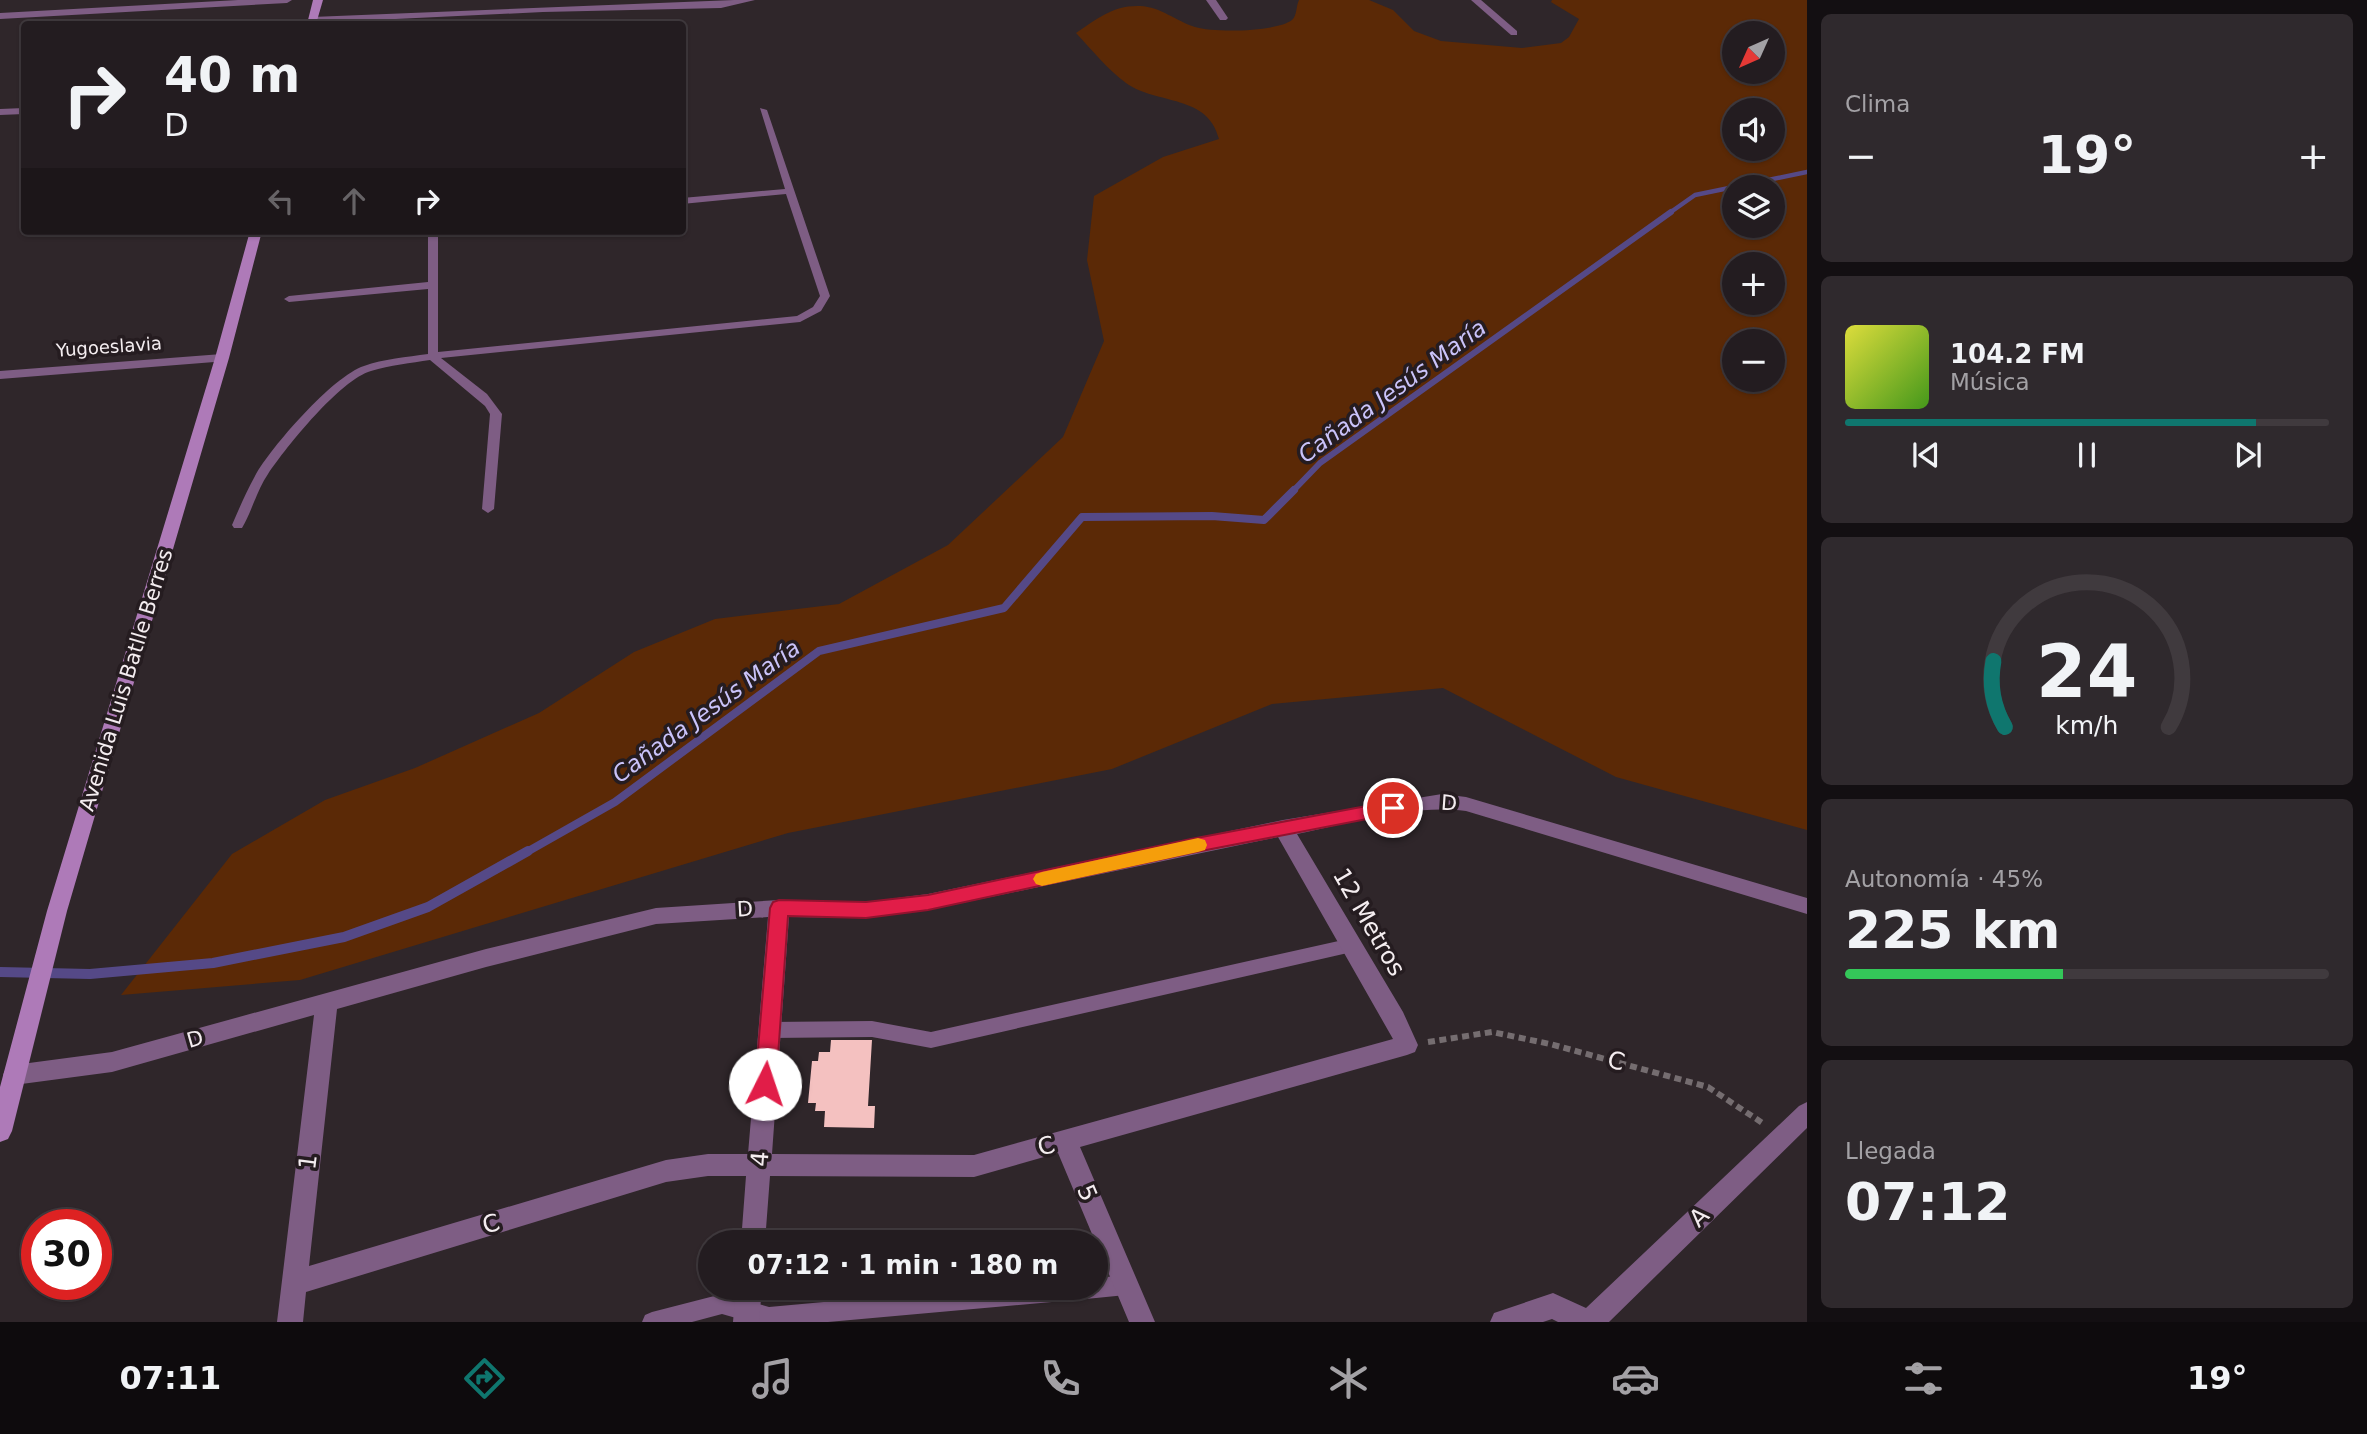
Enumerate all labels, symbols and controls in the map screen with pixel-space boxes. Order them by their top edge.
north arrow [1722,21,1785,84]
map controls [1722,21,1785,392]
text: 40 m [164,47,300,104]
icon: right [49,49,140,140]
text: Clima [1845,91,1910,117]
button: sound [1722,98,1785,161]
text: D [164,106,189,144]
text: 19° [2038,125,2136,185]
text: − [1845,134,1877,178]
text: + [2297,134,2329,178]
button: layers [1722,175,1785,238]
icon: left [262,182,300,220]
icon: ahead [335,182,373,220]
icon: right [408,182,446,220]
button: + [1722,252,1785,315]
water label: Cañada Jesús María [1293,314,1491,468]
button: − [1722,329,1785,392]
street label: Yugoeslavia [54,332,163,361]
text: 104.2 FM [1950,339,2085,369]
text: Música [1950,369,2030,395]
icon: previous [1907,436,1945,474]
icon: pause [2068,436,2106,474]
icon: next [2229,436,2267,474]
street label: Avenida Luis Batlle Berres [75,546,177,814]
text: 24 [2036,629,2138,714]
water label: Cañada Jesús María [607,634,805,788]
text: km/h [2055,711,2119,740]
pin [1363,778,1423,838]
icon: arrive [1374,789,1412,827]
street label: D [1440,790,1458,816]
street label: 12 Metros [1327,863,1411,981]
text: Autonomía · 45% [1845,866,2043,892]
street label: D [736,897,754,921]
text: 225 km [1845,900,2060,960]
street label: D [184,1025,206,1053]
street label: C [1604,1045,1628,1077]
position arrow [728,1047,802,1121]
street label: C [1034,1130,1058,1162]
text: Llegada [1845,1138,1936,1164]
street label: 4 [745,1150,775,1168]
street label: 1 [293,1153,323,1171]
text: 07:12 [1845,1172,2011,1232]
street label: 5 [1071,1180,1103,1206]
street label: A [1683,1201,1715,1233]
street label: C [479,1208,503,1240]
speed limit sign: 30 [21,1209,112,1300]
text: 07:12 · 1 min · 180 m [748,1250,1058,1280]
icon: directions [460,1354,509,1403]
icon: music [748,1354,797,1403]
icon: phone [1036,1354,1085,1403]
icon: climate [1324,1354,1373,1403]
icon: car [1611,1354,1660,1403]
icon: filters [1899,1354,1948,1403]
text: 07:11 [119,1359,221,1397]
text: 19° [2187,1359,2247,1397]

